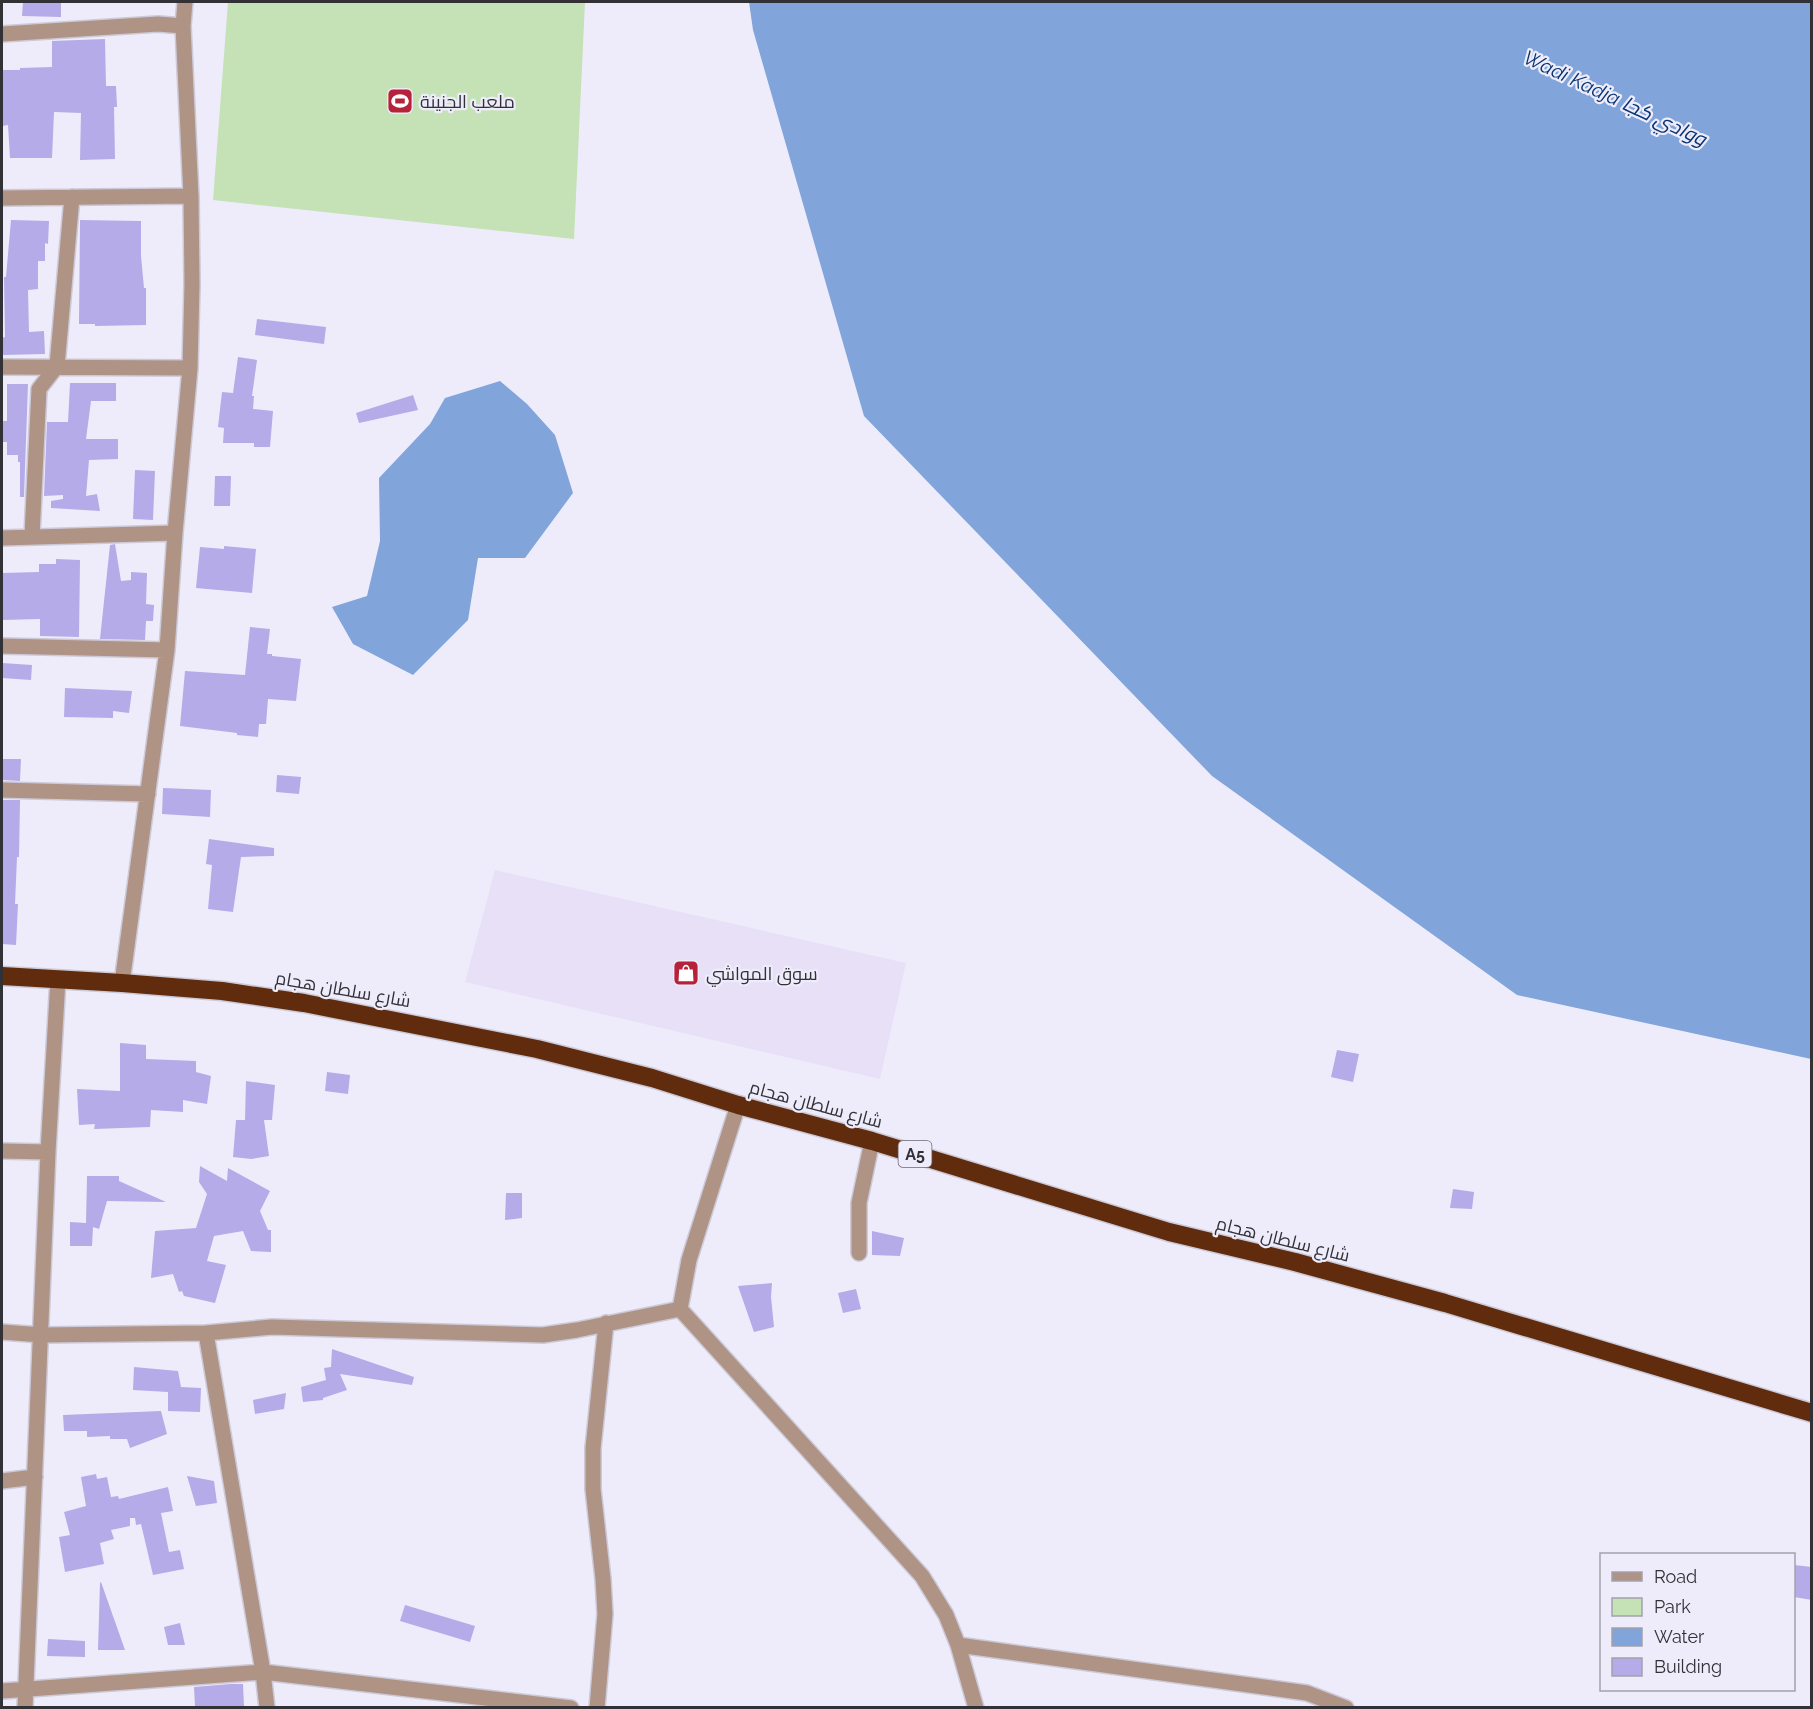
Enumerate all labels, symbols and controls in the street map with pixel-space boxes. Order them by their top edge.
water label: Wadi Kadja ووادي كجا [1518,45,1711,155]
sports icon: ملعب الجنينة [385,86,415,116]
place label: ملعب الجنينة [420,91,515,112]
shop icon: سوق المواشي [671,958,701,988]
place label: سوق المواشي [706,963,818,987]
street label: شارع سلطان هجام [273,967,412,1013]
street label: شارع سلطان هجام [747,1076,885,1134]
road number: A5 [898,1141,932,1167]
street label: شارع سلطان هجام [1214,1212,1352,1268]
legend [1600,1553,1795,1691]
text: Road [1654,1566,1697,1587]
text: Park [1654,1596,1691,1617]
text: Water [1654,1626,1705,1647]
text: Building [1654,1656,1722,1677]

